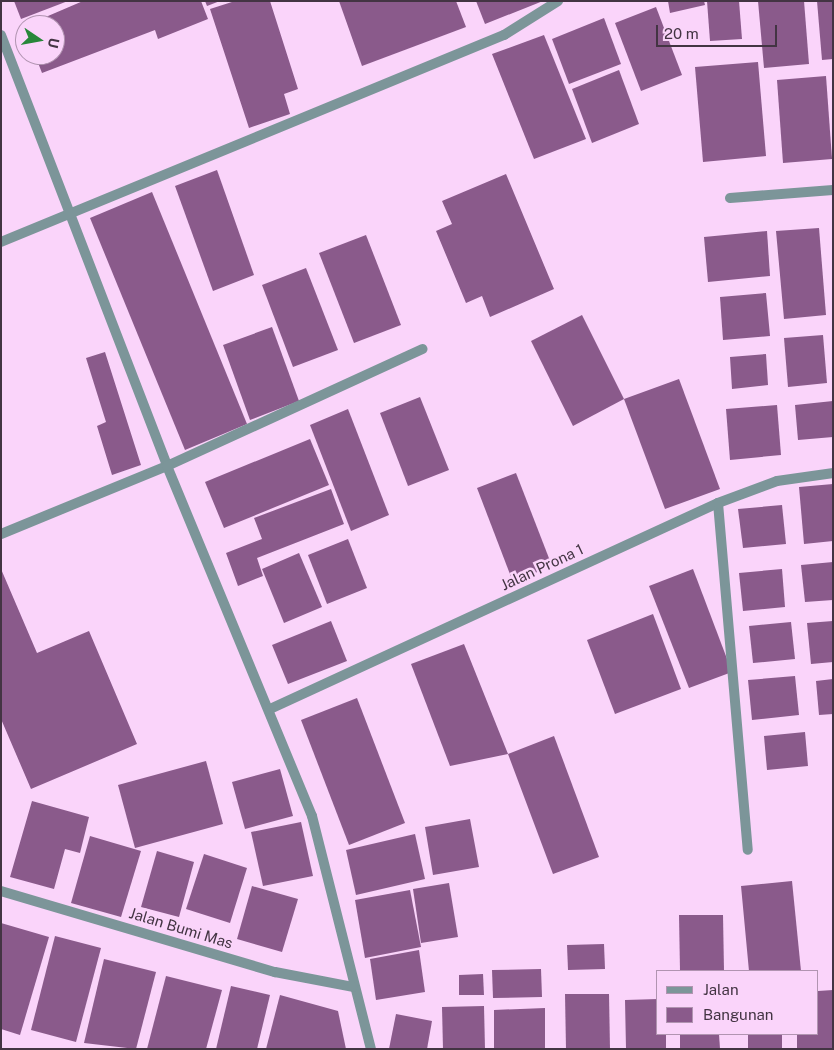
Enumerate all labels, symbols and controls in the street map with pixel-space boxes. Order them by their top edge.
north arrow [15,15,65,65]
scale bar [659,15,780,47]
text: 20 m [664,25,699,42]
text: U [45,36,63,50]
street label: Jalan Prona 1 [498,540,586,594]
street label: Jalan Bumi Mas [127,904,235,952]
legend [656,970,819,1035]
text: Jalan [703,981,739,998]
text: Bangunan [703,1006,774,1023]

